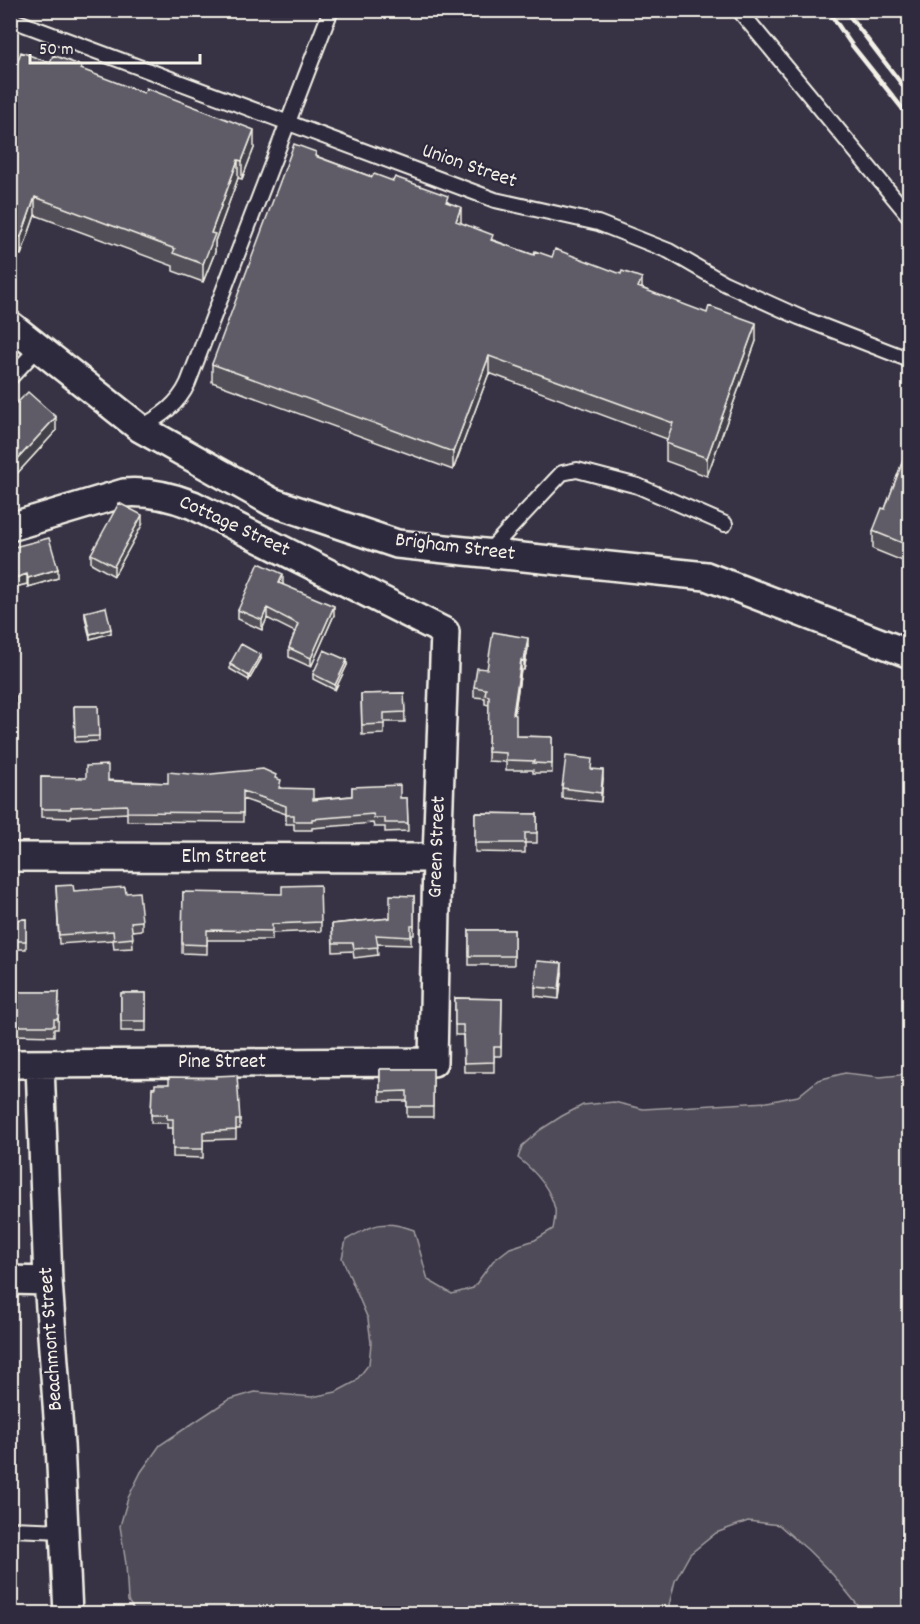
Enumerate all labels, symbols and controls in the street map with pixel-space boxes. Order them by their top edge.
scale bar [30,27,200,65]
text: 50 m [39,38,74,63]
street label: Union Street [418,137,521,197]
street label: Cottage Street [174,488,295,566]
street label: Brigham Street [393,526,517,570]
street label: Green Street [421,795,455,899]
street label: Elm Street [182,843,267,873]
street label: Pine Street [178,1048,266,1078]
street label: Beachmont Street [32,1266,72,1412]

